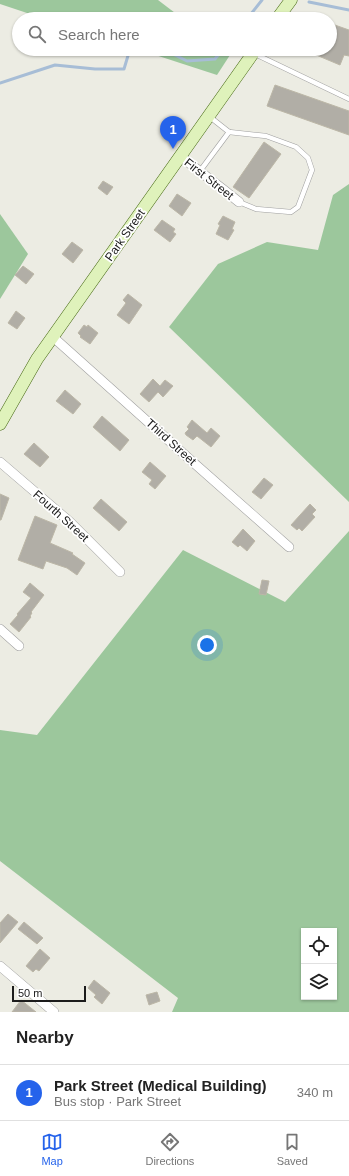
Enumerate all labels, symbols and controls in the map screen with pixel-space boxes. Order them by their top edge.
search box [12,12,337,56]
icon: search [26,23,48,45]
text: Search here [58,26,140,43]
pin: 1 [160,116,186,149]
street label: First Street [182,155,237,203]
street label: Park Street [102,206,148,264]
street label: Third Street [143,416,199,469]
street label: Fourth Street [30,487,92,545]
your location [197,635,217,655]
map controls [301,928,337,1000]
button: locate [301,928,337,964]
button: layers [301,964,337,1000]
scale bar [12,984,86,1003]
text: 50 m [18,987,42,999]
text: Nearby [16,1028,74,1047]
text: Park Street (Medical Building) [54,1077,267,1094]
text: 1 [25,1085,33,1100]
text: 340 m [297,1085,333,1100]
text: Bus stop · Park Street [54,1094,181,1109]
tab: Map [41,1131,63,1167]
tab: Directions [145,1131,194,1167]
tab: Saved [277,1131,308,1167]

